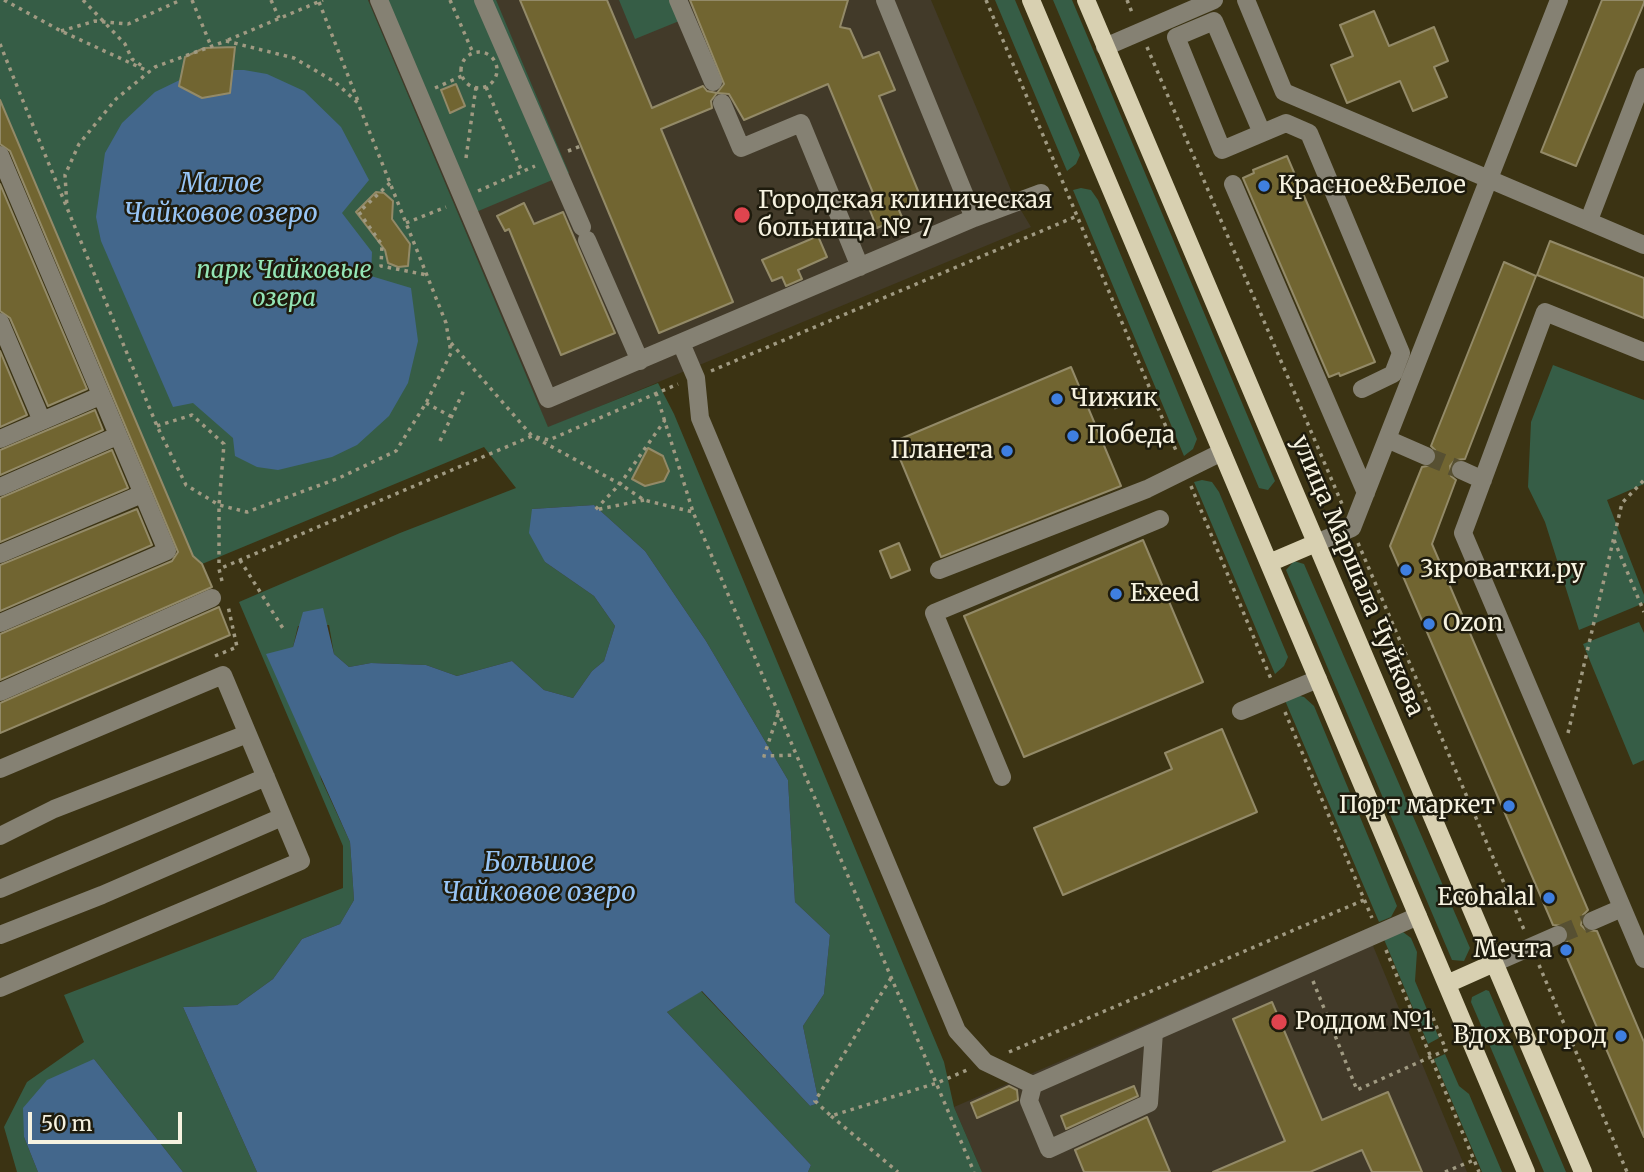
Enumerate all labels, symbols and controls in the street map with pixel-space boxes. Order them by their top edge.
water label: Малое Чайковое озеро [124,169,318,230]
place label: Красное&Белое [1278,172,1466,200]
marker: Красное&Белое [1256,178,1272,194]
place label: Городская клиническая больница № 7 [758,187,1052,243]
marker: Городская клиническая больница № 7 [732,205,752,225]
park label: парк Чайковые озера [196,257,372,313]
place label: Чижик [1071,385,1158,413]
marker: Чижик [1049,391,1065,407]
place label: Победа [1087,422,1175,450]
marker: Победа [1065,428,1081,444]
street label: улица Маршала Чуйкова [1285,431,1429,721]
place label: Планета [890,437,993,465]
marker: Планета [999,443,1015,459]
place label: 3кроватки.ру [1420,556,1585,584]
marker: 3кроватки.ру [1398,562,1414,578]
place label: Exeed [1130,580,1200,608]
marker: Exeed [1108,586,1124,602]
place label: Ozon [1443,610,1503,638]
marker: Ozon [1421,616,1437,632]
place label: Порт маркет [1339,792,1495,820]
marker: Порт маркет [1501,798,1517,814]
water label: Большое Чайковое озеро [442,848,636,910]
place label: Ecohalal [1437,884,1535,912]
marker: Ecohalal [1541,890,1557,906]
place label: Мечта [1474,936,1552,964]
marker: Мечта [1558,942,1574,958]
place label: Роддом №1 [1295,1008,1433,1036]
marker: Роддом №1 [1269,1012,1289,1032]
place label: Вдох в город [1453,1022,1607,1050]
marker: Вдох в город [1613,1028,1629,1044]
scale bar [32,1098,186,1142]
text: 50 m [41,1110,92,1137]

